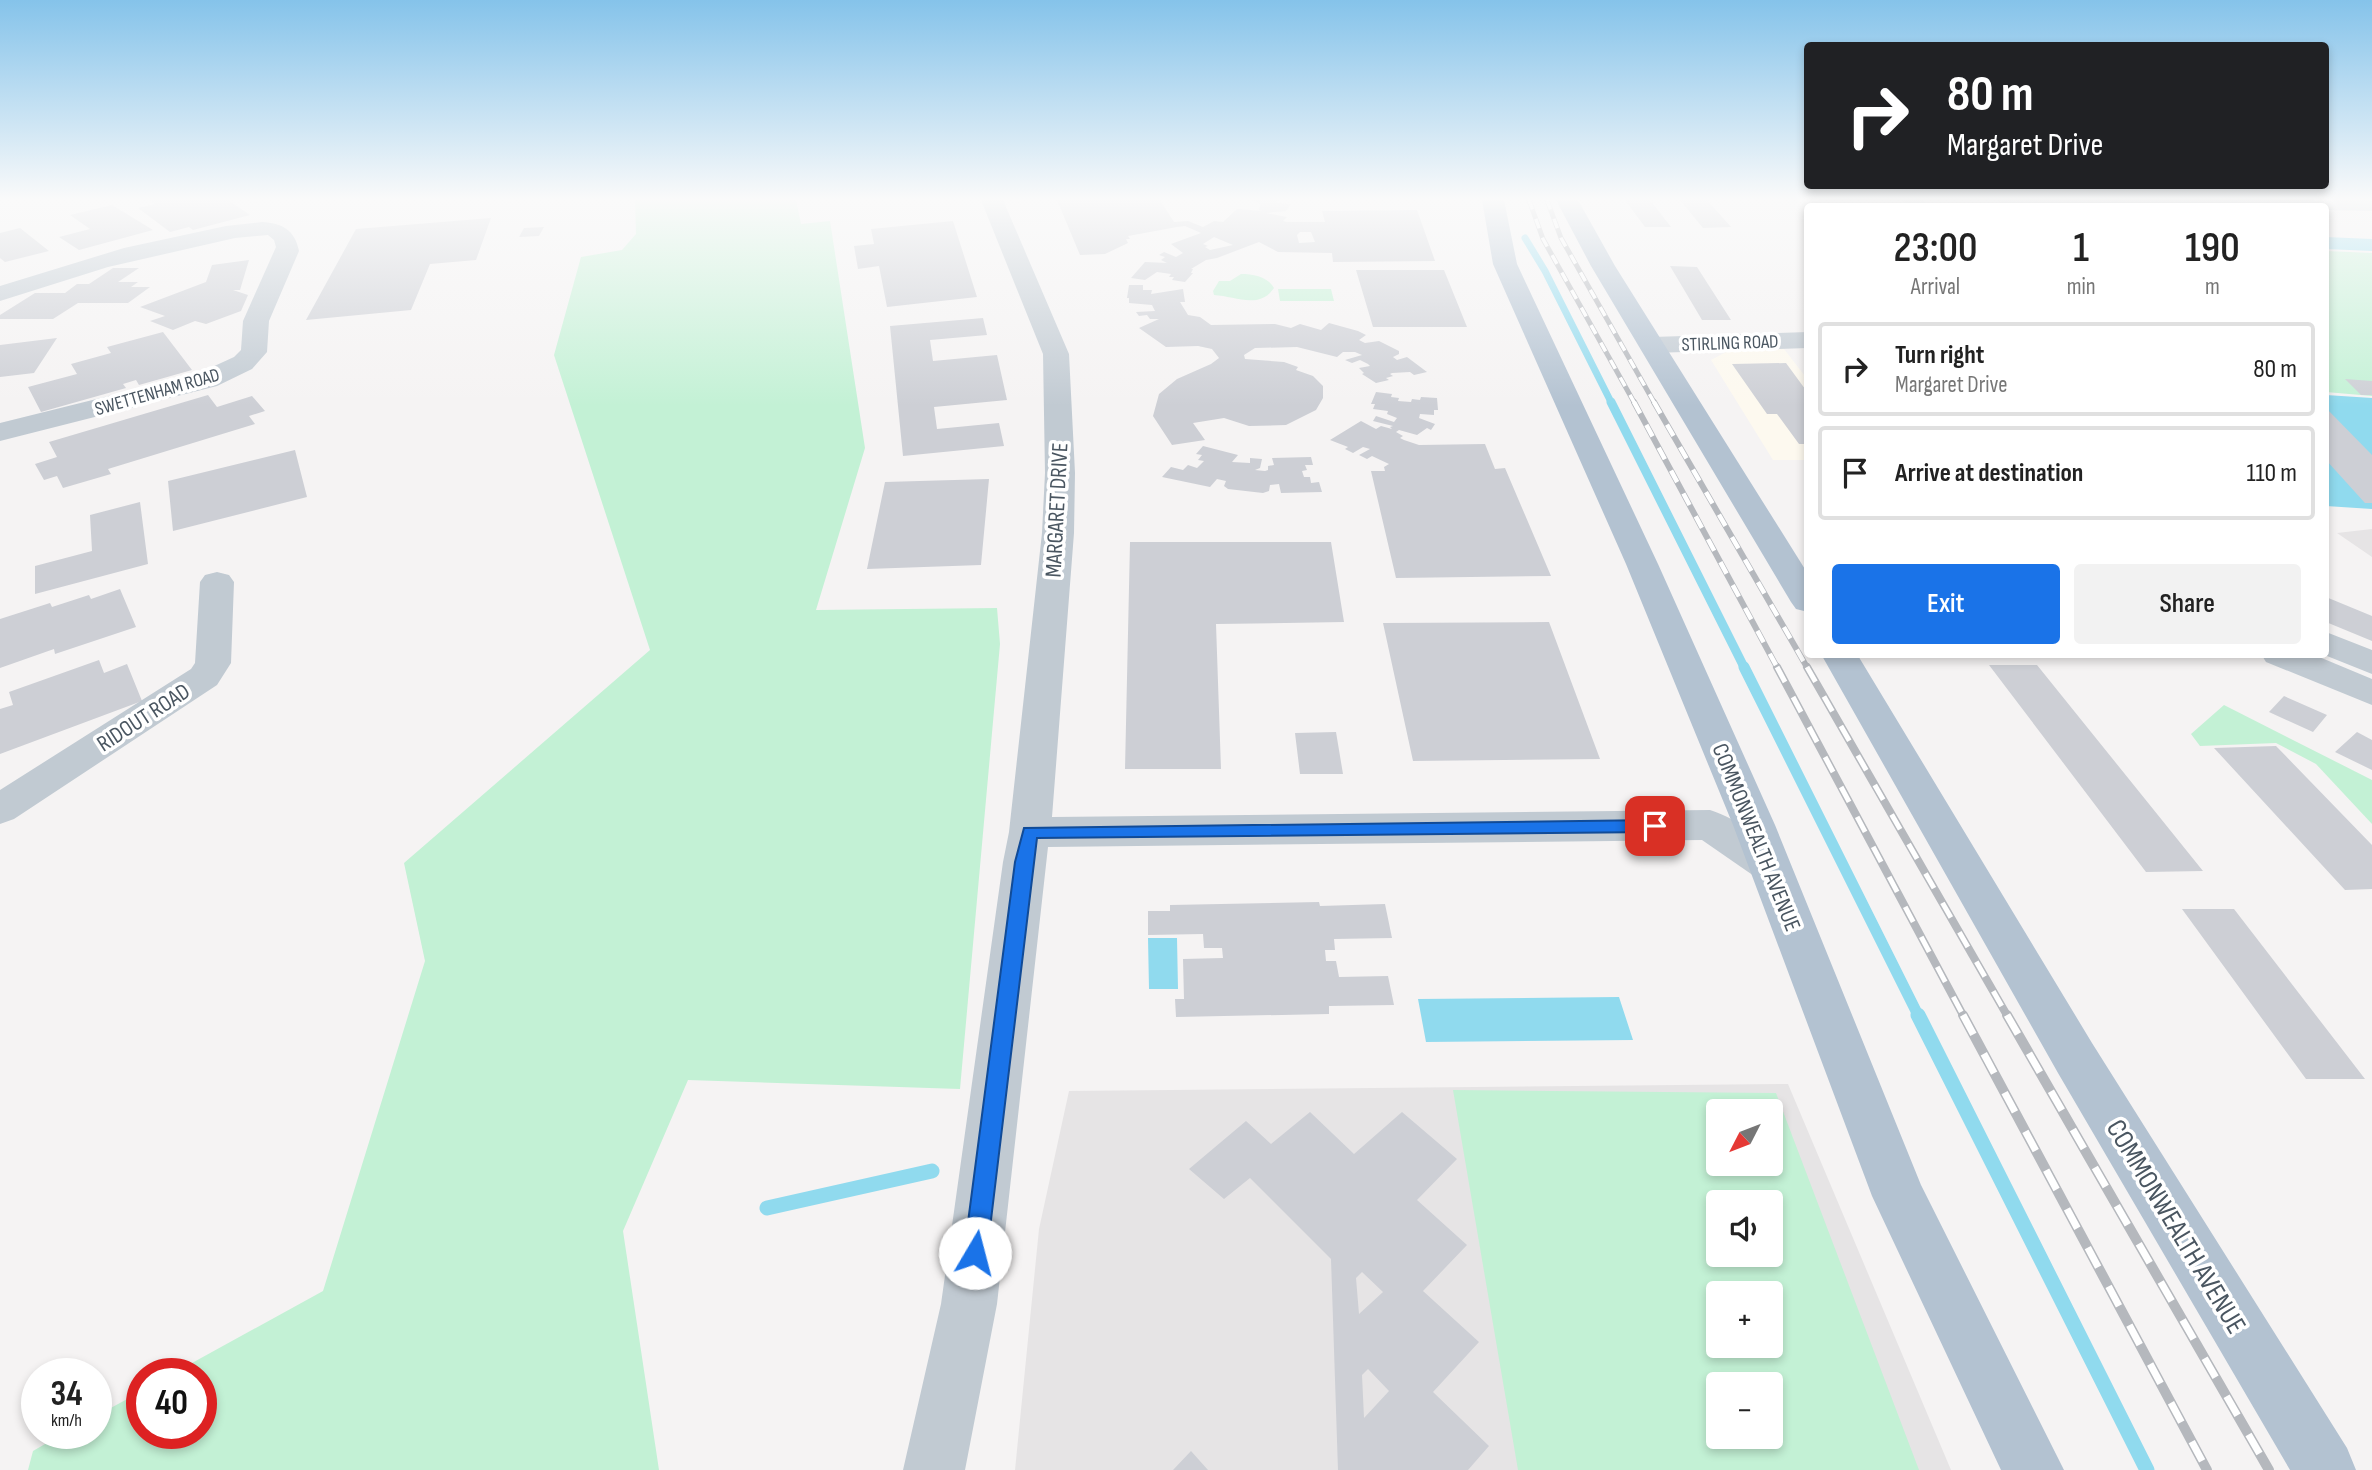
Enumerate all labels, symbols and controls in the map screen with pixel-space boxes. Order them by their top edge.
text: 80 m [1947,66,2034,125]
icon: right [1832,70,1923,161]
text: Margaret Drive [1947,126,2103,165]
text: 23:00 [1893,223,1977,274]
text: 1 [2073,223,2089,274]
text: 190 [2185,223,2240,274]
text: Arrival [1911,273,1960,301]
text: min [2067,273,2096,301]
text: m [2205,273,2220,301]
street label: STIRLING ROAD [1681,330,1779,357]
text: Turn right [1895,340,1984,371]
icon: right [1836,350,1874,388]
text: 80 m [2253,354,2297,385]
street label: SWETTENHAM ROAD [92,364,223,421]
text: Margaret Drive [1895,371,2007,399]
street label: MARGARET DRIVE [1039,442,1075,578]
icon: arrive [1836,454,1874,492]
text: Arrive at destination [1895,458,2083,489]
text: 110 m [2246,458,2297,489]
button: Exit [1832,564,2060,644]
button: Share [2074,564,2301,644]
street label: RIDOUT ROAD [92,677,195,758]
street label: COMMONWEALTH AVENUE [1706,739,1807,935]
pin [1625,796,1685,856]
icon: arrive [1636,807,1674,845]
north arrow [1706,1099,1783,1176]
map controls [1706,1099,1783,1449]
street label: COMMONWEALTH AVENUE [2099,1114,2253,1340]
button: sound [1706,1190,1783,1267]
position arrow [938,1216,1012,1290]
button: + [1706,1281,1783,1358]
speed limit sign: 40 [126,1358,217,1449]
button: − [1706,1372,1783,1449]
text: 34 [51,1373,83,1416]
text: km/h [51,1410,82,1431]

